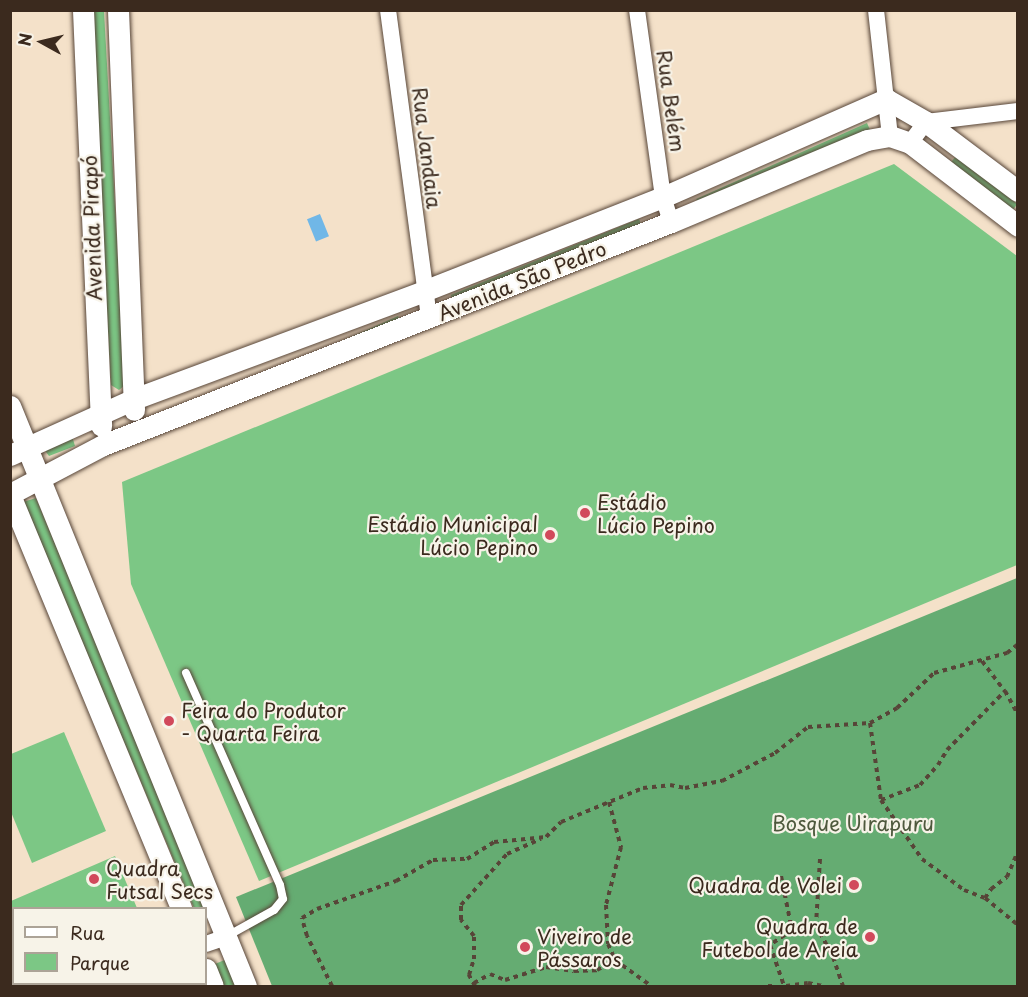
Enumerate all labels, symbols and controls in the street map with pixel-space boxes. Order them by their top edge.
north arrow [12,12,72,72]
text: N [11,32,37,47]
street label: Rua Belém [652,47,690,155]
street label: Rua Jandaia [408,85,446,211]
street label: Avenida Pirapó [77,155,107,301]
street label: Avenida São Pedro [435,236,609,326]
place label: Estádio Lúcio Pepino [597,490,715,537]
marker: Estádio Lúcio Pepino [578,506,592,520]
place label: Estádio Municipal Lúcio Pepino [366,512,538,559]
marker: Estádio Municipal Lúcio Pepino [543,528,557,542]
place label: Feira do Produtor - Quarta Feira [181,698,347,745]
marker: Feira do Produtor - Quarta Feira [162,714,176,728]
park label: Bosque Uirapuru [773,811,933,835]
place label: Quadra Futsal Secs [106,856,213,903]
marker: Quadra Futsal Secs [87,872,101,886]
place label: Quadra de Volei [688,873,842,897]
marker: Quadra de Volei [847,878,861,892]
legend [12,907,207,985]
place label: Quadra de Futebol de Areia [701,914,858,961]
text: Rua [70,919,105,946]
place label: Viveiro de Pássaros [537,924,631,971]
marker: Quadra de Futebol de Areia [863,930,877,944]
marker: Viveiro de Pássaros [518,940,532,954]
text: Parque [70,949,130,976]

